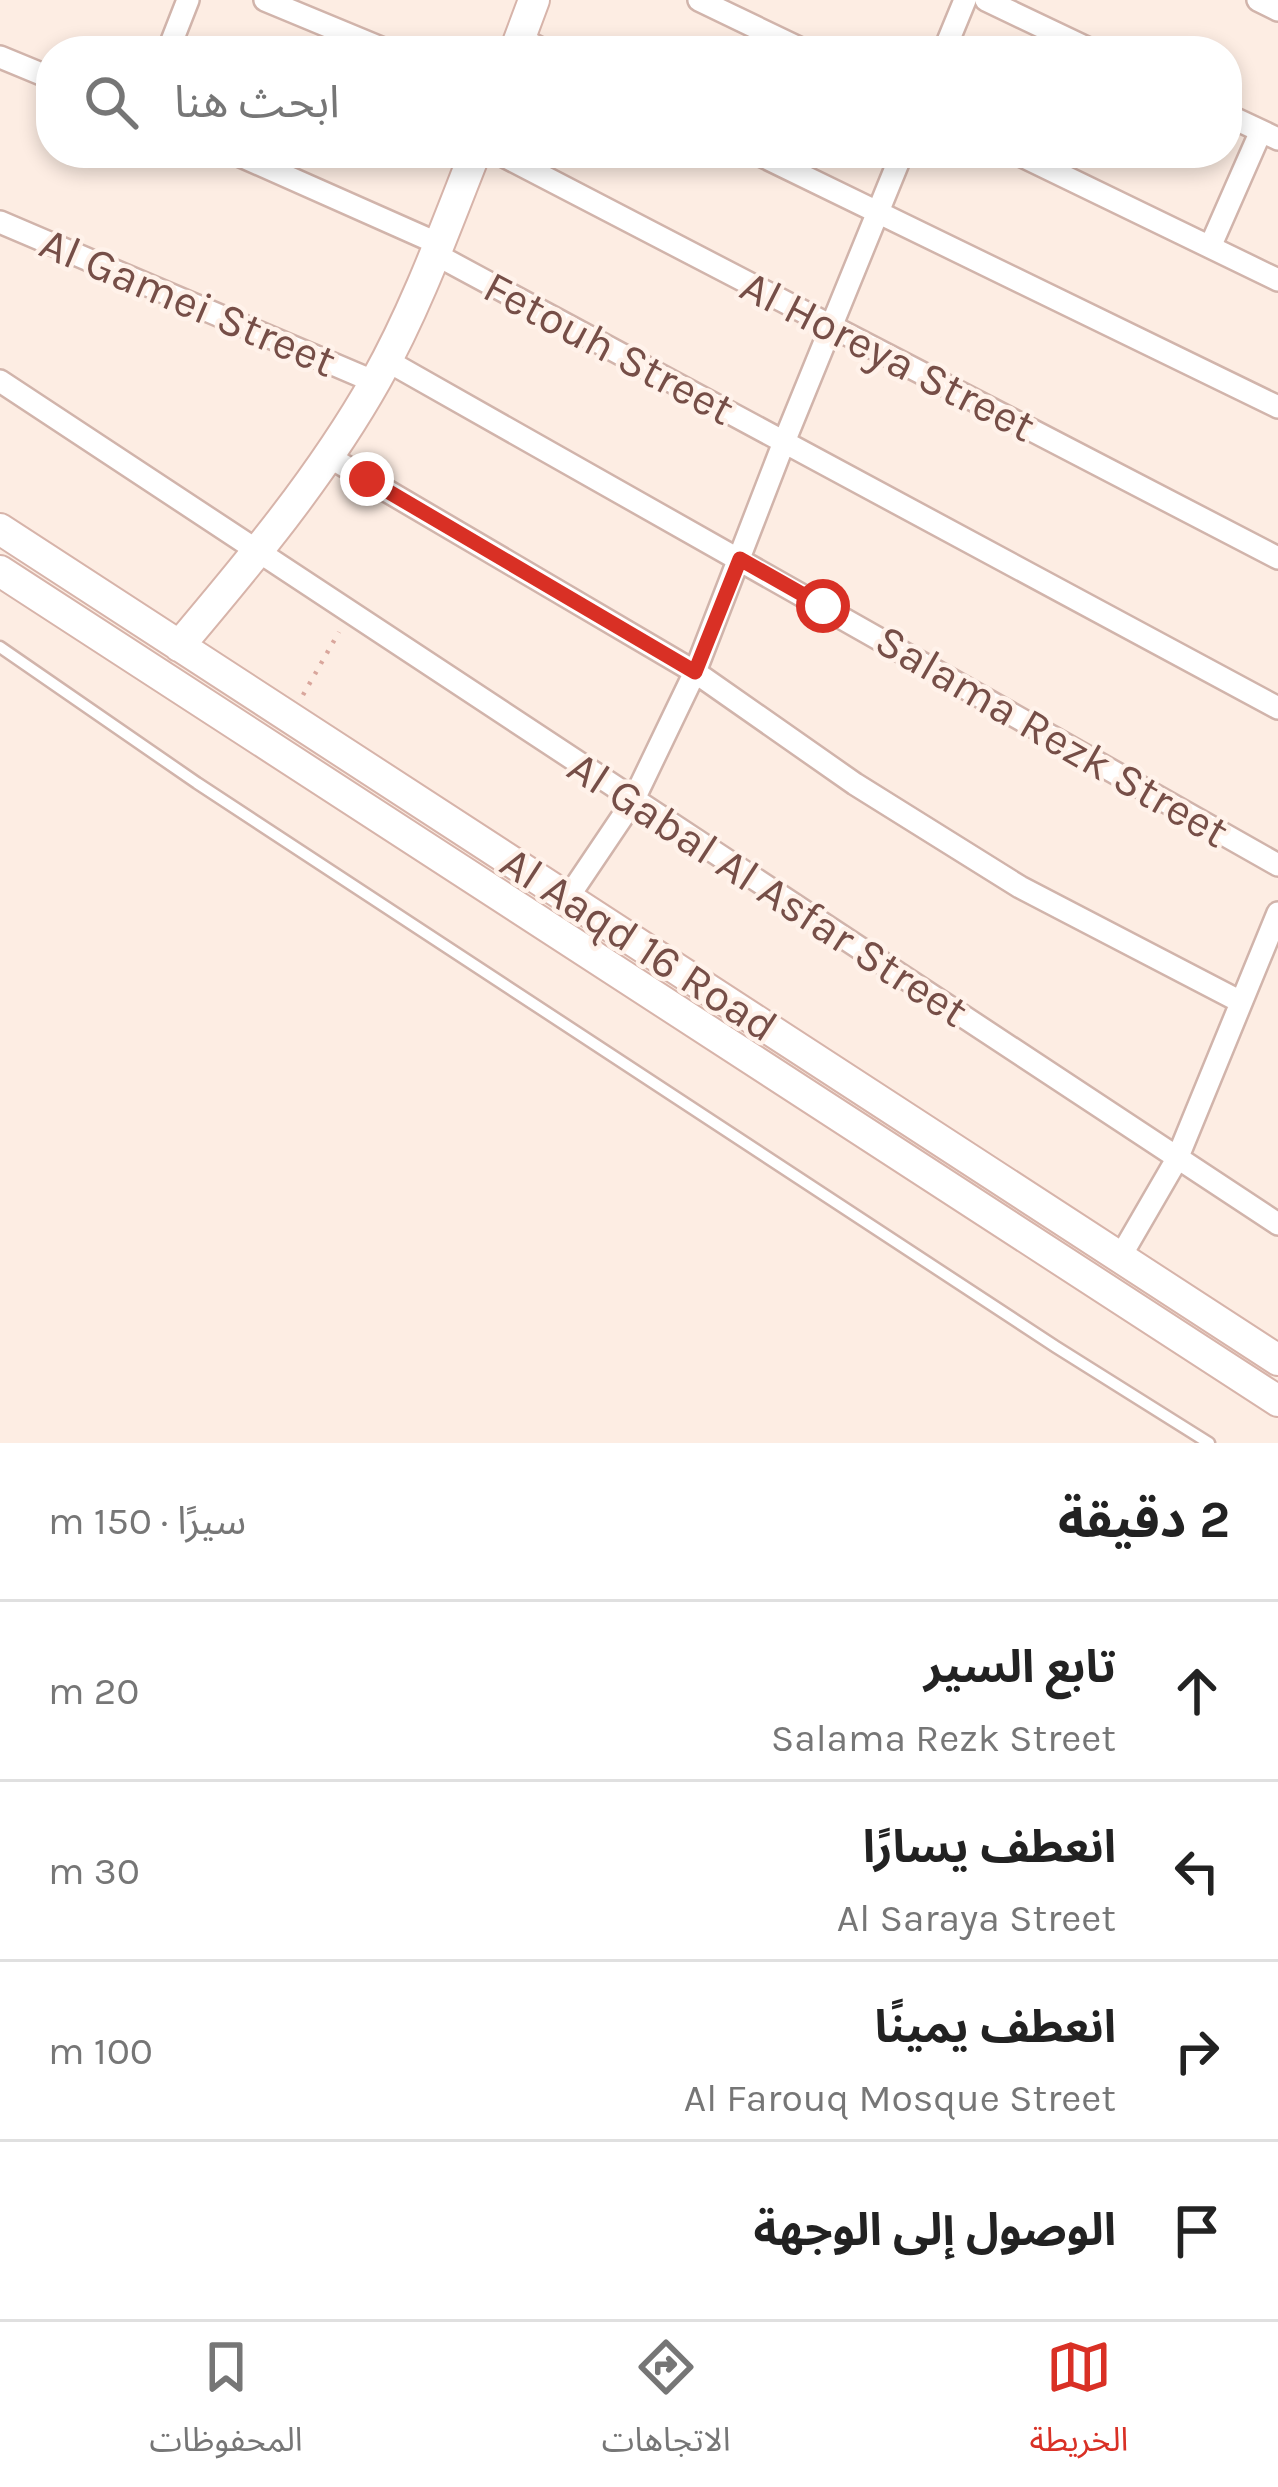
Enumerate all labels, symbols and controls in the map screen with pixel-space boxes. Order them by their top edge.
search box [36,36,1242,168]
icon: search [78,69,144,135]
text: ابحث هنا [174,76,340,128]
street label: Al Gamei Street [33,216,343,388]
street label: Al Horeya Street [732,259,1044,453]
street label: Fetouh Street [475,260,743,436]
route end [340,452,394,506]
route start [796,579,850,633]
street label: Salama Rezk Street [866,614,1238,858]
street label: Al Gabal Al Asfar Street [559,740,977,1038]
street label: Al Aaqd 16 Road [491,836,787,1053]
text: 2 دقيقة [1058,1490,1230,1550]
text: سيرًا · 150 m [48,1498,246,1544]
text: تابع السير [924,1641,1116,1693]
icon: ahead [1164,1658,1230,1724]
text: 20 m [48,1668,140,1714]
text: Salama Rezk Street [771,1715,1116,1761]
text: انعطف يسارًا [863,1821,1116,1873]
icon: left [1164,1838,1230,1904]
text: 30 m [48,1848,140,1894]
text: Al Saraya Street [837,1895,1116,1941]
text: انعطف يمينًا [875,2001,1116,2053]
icon: right [1164,2018,1230,2084]
text: 100 m [48,2028,153,2074]
text: Al Farouq Mosque Street [684,2075,1116,2121]
icon: arrive [1164,2198,1230,2264]
text: الوصول إلى الوجهة [753,2204,1116,2256]
tab: المحفوظات [150,2334,303,2475]
tab: الاتجاهات [602,2334,731,2475]
tab: الخريطة [1030,2334,1128,2475]

